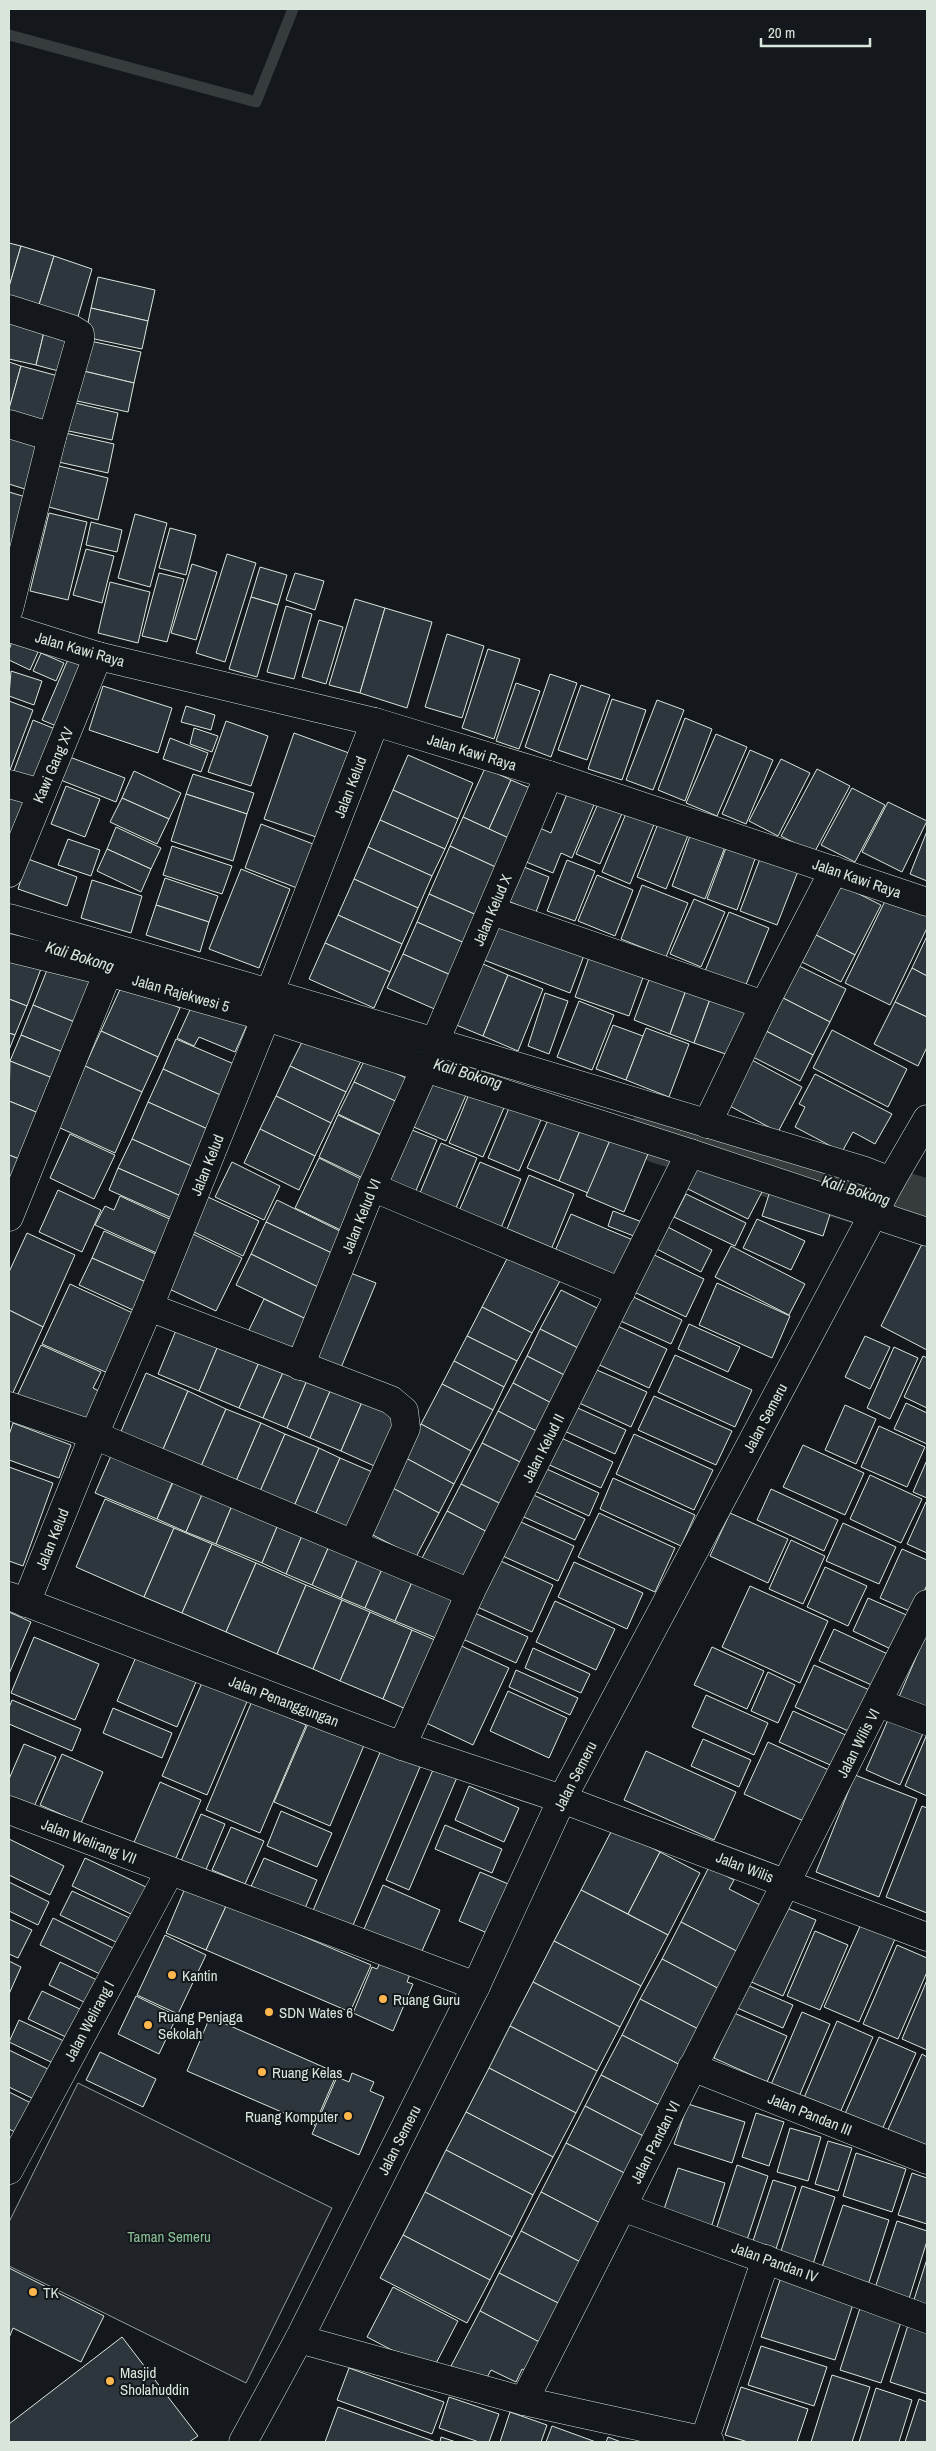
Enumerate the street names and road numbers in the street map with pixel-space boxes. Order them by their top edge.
street label: Jalan Kawi Raya [33,626,127,672]
street label: Kawi Gang XV [28,723,79,806]
street label: Jalan Kawi Raya [425,728,519,776]
street label: Jalan Kelud [329,753,371,821]
street label: Jalan Kawi Raya [810,853,904,903]
street label: Jalan Kelud X [468,870,517,949]
street label: Jalan Rajekwesi 5 [130,969,232,1017]
street label: Jalan Kelud [185,1131,229,1199]
street label: Jalan Kelud VI [336,1175,386,1257]
street label: Jalan Semeru [738,1380,792,1456]
street label: Jalan Kelud II [517,1410,569,1486]
street label: Jalan Kelud [30,1505,74,1573]
street label: Jalan Penanggungan [226,1670,342,1732]
street label: Jalan Wilis VI [832,1705,884,1781]
street label: Jalan Semeru [548,1737,602,1815]
street label: Jalan Welirang VII [38,1813,140,1869]
street label: Jalan Wilis [713,1846,777,1888]
street label: Jalan Welirang I [59,1977,119,2065]
street label: Jalan Pandan III [765,2088,855,2140]
street label: Jalan Pandan VI [625,2097,685,2187]
street label: Jalan Semeru [372,2101,426,2179]
street label: Jalan Pandan IV [729,2237,822,2288]

